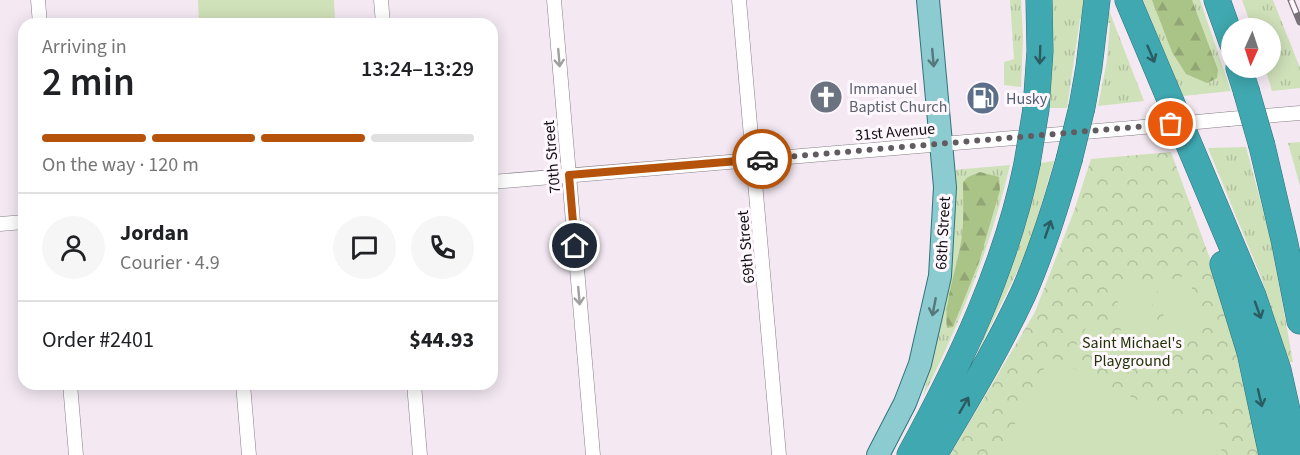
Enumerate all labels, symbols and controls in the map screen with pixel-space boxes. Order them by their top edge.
north arrow [1221,18,1281,78]
map controls [1221,18,1281,78]
text: Arriving in [42,33,127,61]
one-way arrow [1034,44,1045,64]
one-way arrow [1146,44,1157,62]
one-way arrow [554,48,565,68]
one-way arrow [928,48,939,68]
text: 13:24–13:29 [361,53,474,85]
text: 2 min [42,55,135,111]
place label: Immanuel Baptist Church [849,78,947,118]
church icon: Immanuel Baptist Church [808,79,844,115]
fuel station icon: Husky [965,80,1001,116]
place label: Husky [1006,88,1048,110]
pin [1145,98,1196,149]
icon: bag [1154,107,1187,140]
street label: 31st Avenue [854,118,936,146]
street label: 70th Street [538,119,566,194]
courier [732,129,792,189]
icon: car [746,143,779,176]
text: On the way · 120 m [42,151,199,179]
street label: 68th Street [930,195,956,270]
street label: 69th Street [732,209,760,284]
button: person [42,216,105,279]
button: chat [333,216,396,279]
button: phone [411,216,474,279]
text: Jordan [120,217,189,249]
pin [549,220,600,271]
one-way arrow [1043,220,1054,239]
icon: home [558,229,591,262]
text: Courier · 4.9 [120,249,220,277]
one-way arrow [574,286,585,306]
one-way arrow [928,296,939,316]
one-way arrow [1253,300,1264,319]
text: Order #2401 [42,324,154,356]
text: $44.93 [409,324,474,356]
park label: Saint Michael's Playground [1082,332,1182,372]
one-way arrow [1255,388,1267,407]
one-way arrow [958,397,970,414]

